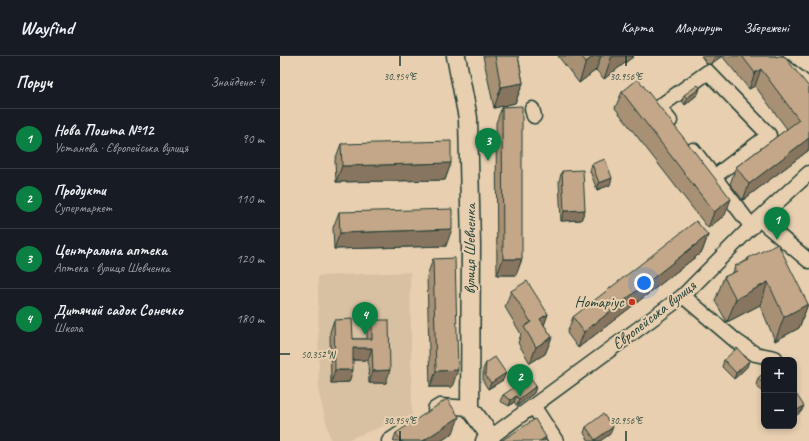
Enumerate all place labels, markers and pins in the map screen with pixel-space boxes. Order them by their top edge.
pin: 3 [475,128,501,161]
pin: 1 [764,207,790,240]
place label: Нотаріус [575,292,625,312]
marker: Нотаріус [627,297,637,307]
pin: 4 [352,302,378,335]
pin: 2 [507,364,533,397]

